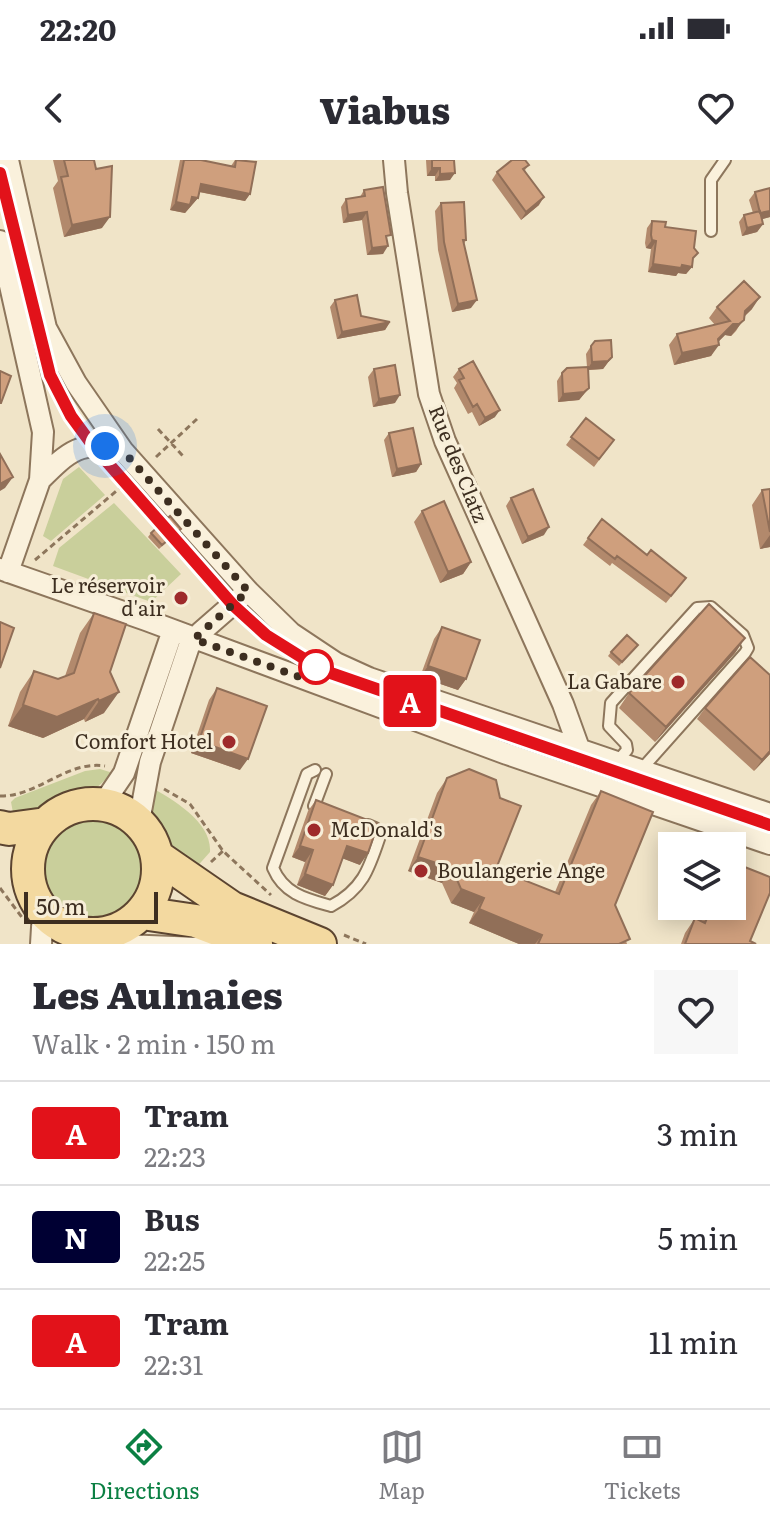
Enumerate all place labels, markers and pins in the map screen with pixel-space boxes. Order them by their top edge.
place label: Le réservoir d'air [51,569,166,622]
marker: Le réservoir d'air [172,589,190,607]
unlabelled marker [299,650,333,684]
place label: La Gabare [567,665,662,695]
marker: La Gabare [669,673,687,691]
place label: Comfort Hotel [75,725,213,755]
marker: Comfort Hotel [220,733,238,751]
place label: McDonald's [330,813,442,843]
marker: McDonald's [305,821,323,839]
place label: Boulangerie Ange [437,854,605,884]
marker: Boulangerie Ange [412,862,430,880]

